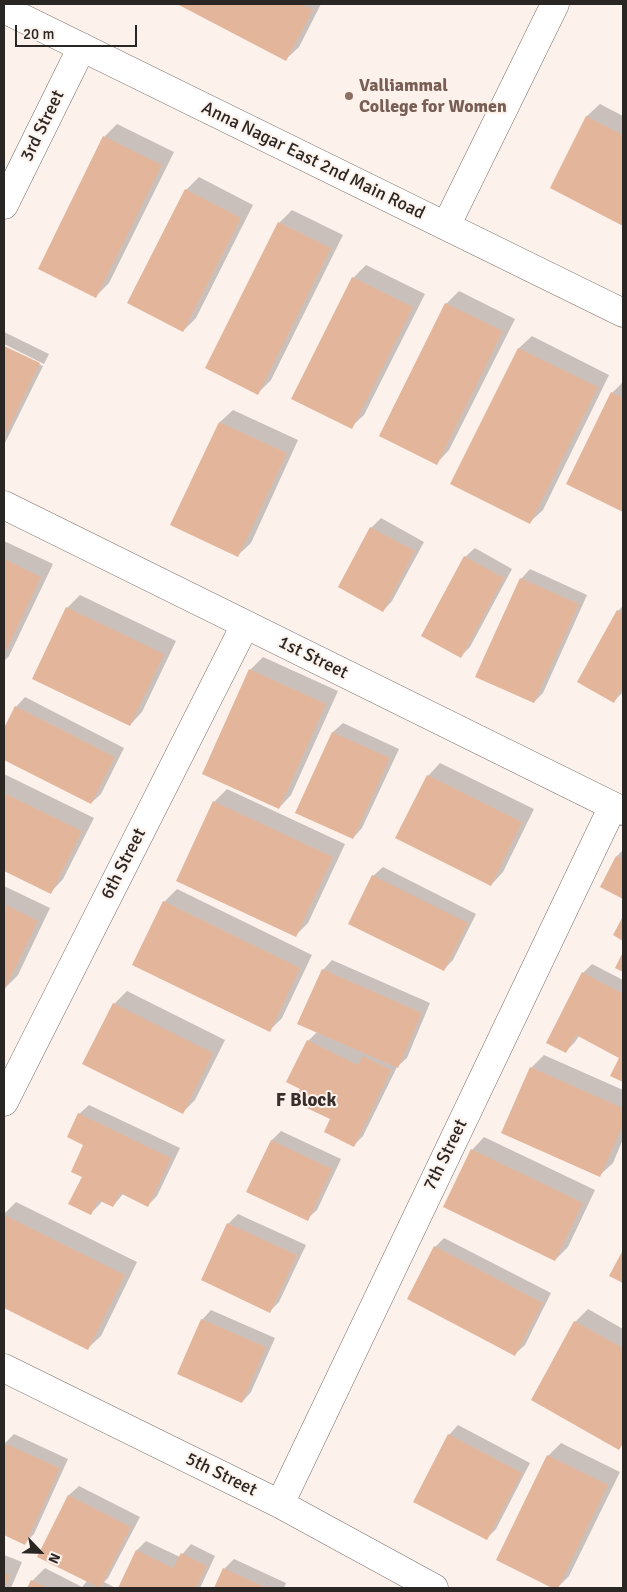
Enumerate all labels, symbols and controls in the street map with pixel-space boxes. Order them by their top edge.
scale bar [18,15,140,47]
text: 20 m [23,25,54,43]
place label: Valliammal College for Women [359,75,507,118]
street label: 3rd Street [17,87,69,165]
marker: Valliammal College for Women [343,90,355,102]
street label: Anna Nagar East 2nd Main Road [198,97,428,225]
street label: 1st Street [275,632,351,684]
street label: 6th Street [97,825,151,903]
district label: F Block [276,1090,336,1112]
street label: 7th Street [419,1116,473,1194]
street label: 5th Street [182,1448,260,1502]
north arrow [15,1527,65,1577]
text: N [44,1550,64,1566]

